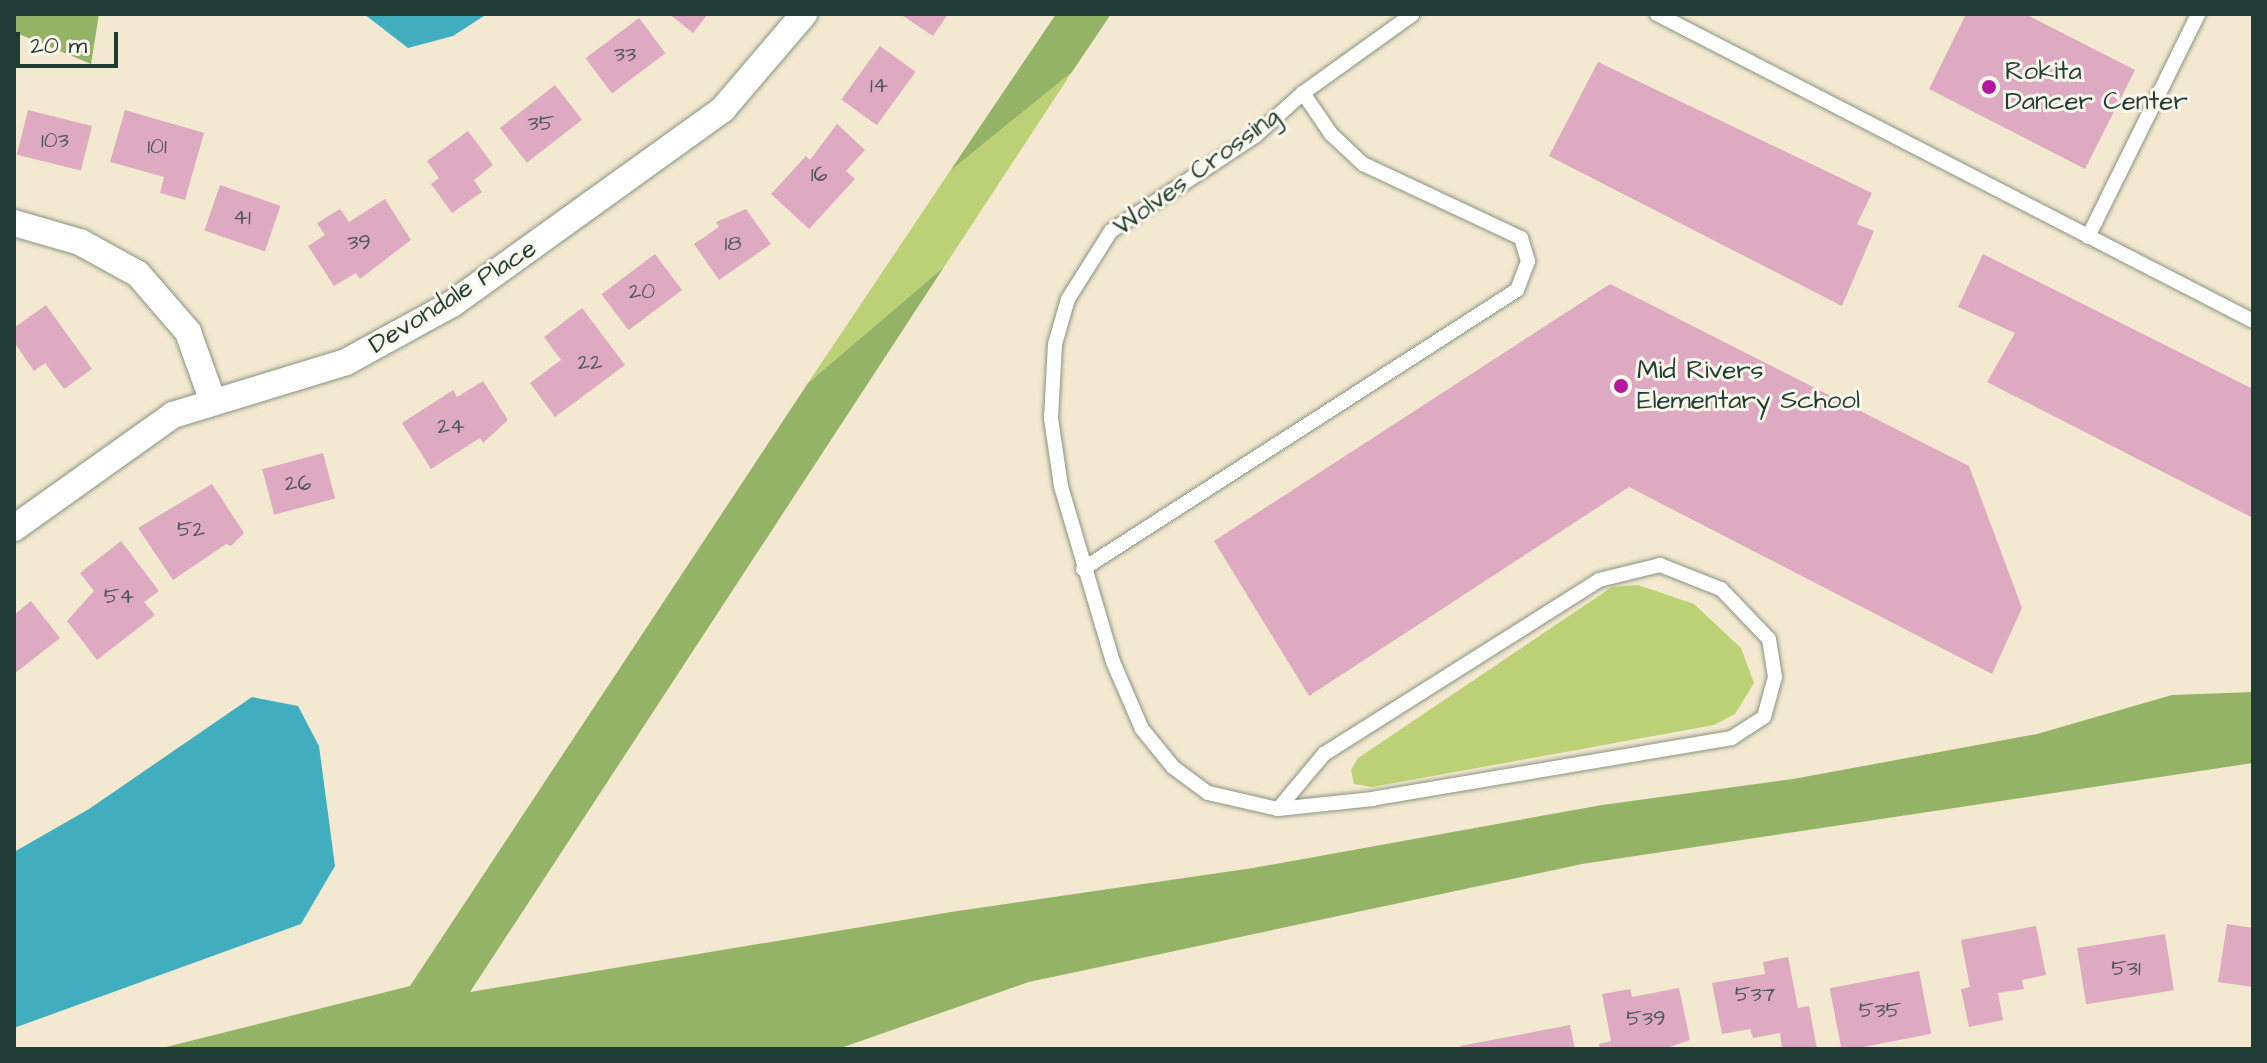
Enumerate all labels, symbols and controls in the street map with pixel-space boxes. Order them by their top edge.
scale bar [20,16,122,66]
text: 20 m [30,29,87,63]
house number: 33 [614,42,636,68]
place label: Rokita Dancer Center [2005,56,2188,118]
house number: 14 [870,73,888,99]
marker: Rokita Dancer Center [1980,78,1998,96]
street label: Wolves Crossing [1108,101,1286,243]
house number: 35 [528,111,554,137]
house number: 103 [41,128,69,154]
house number: 101 [147,134,167,160]
house number: 16 [811,162,827,188]
house number: 41 [233,205,251,231]
house number: 39 [347,230,371,256]
house number: 18 [724,231,742,257]
street label: Devondale Place [364,233,542,361]
house number: 20 [629,279,655,305]
house number: 22 [577,350,603,376]
place label: Mid Rivers Elementary School [1637,355,1860,416]
marker: Mid Rivers Elementary School [1612,377,1630,395]
house number: 24 [437,414,465,440]
house number: 26 [285,471,311,497]
house number: 52 [177,517,205,543]
house number: 54 [104,584,134,610]
house number: 531 [2111,956,2141,982]
house number: 537 [1735,982,1775,1008]
house number: 535 [1859,998,1901,1024]
house number: 539 [1626,1006,1666,1032]

